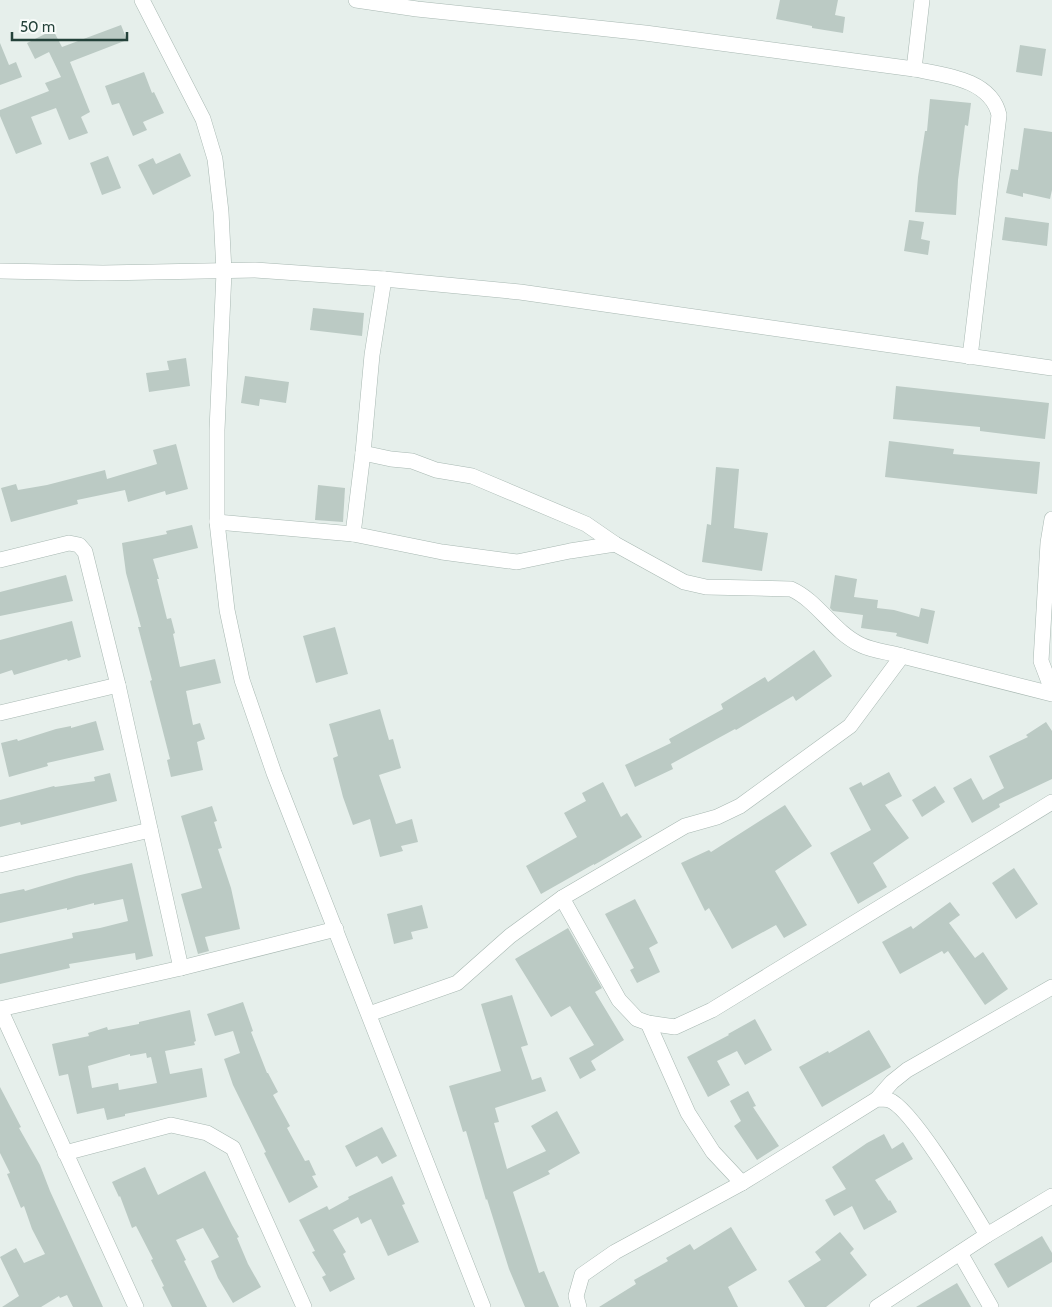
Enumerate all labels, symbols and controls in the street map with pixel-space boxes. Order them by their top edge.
scale bar [12,10,128,42]
text: 50 m [20,18,55,36]

